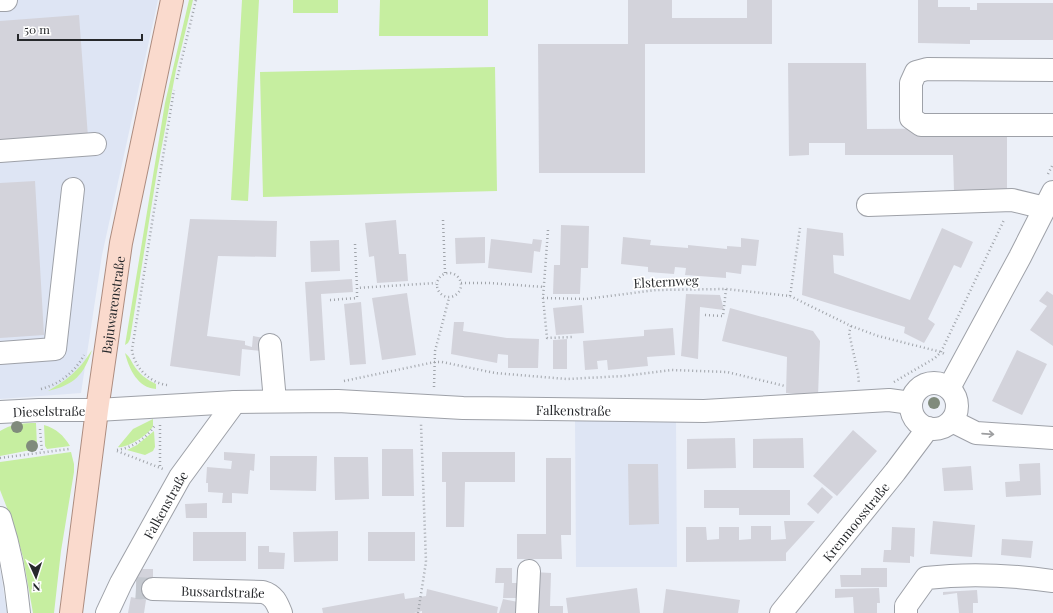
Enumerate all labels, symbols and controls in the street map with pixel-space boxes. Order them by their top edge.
scale bar [18,16,142,42]
text: 50 m [24,21,50,37]
street label: Bajuwarenstraße [97,254,128,355]
street label: Elsternweg [633,271,699,291]
street label: Falkenstraße [536,400,612,418]
street label: Dieselstraße [12,402,86,420]
one-way arrow [981,430,994,437]
street label: Falkenstraße [139,467,191,542]
street label: Krenmoosstraße [818,478,893,564]
north arrow [16,557,56,597]
text: N [32,580,41,595]
street label: Bussardstraße [181,581,265,601]

